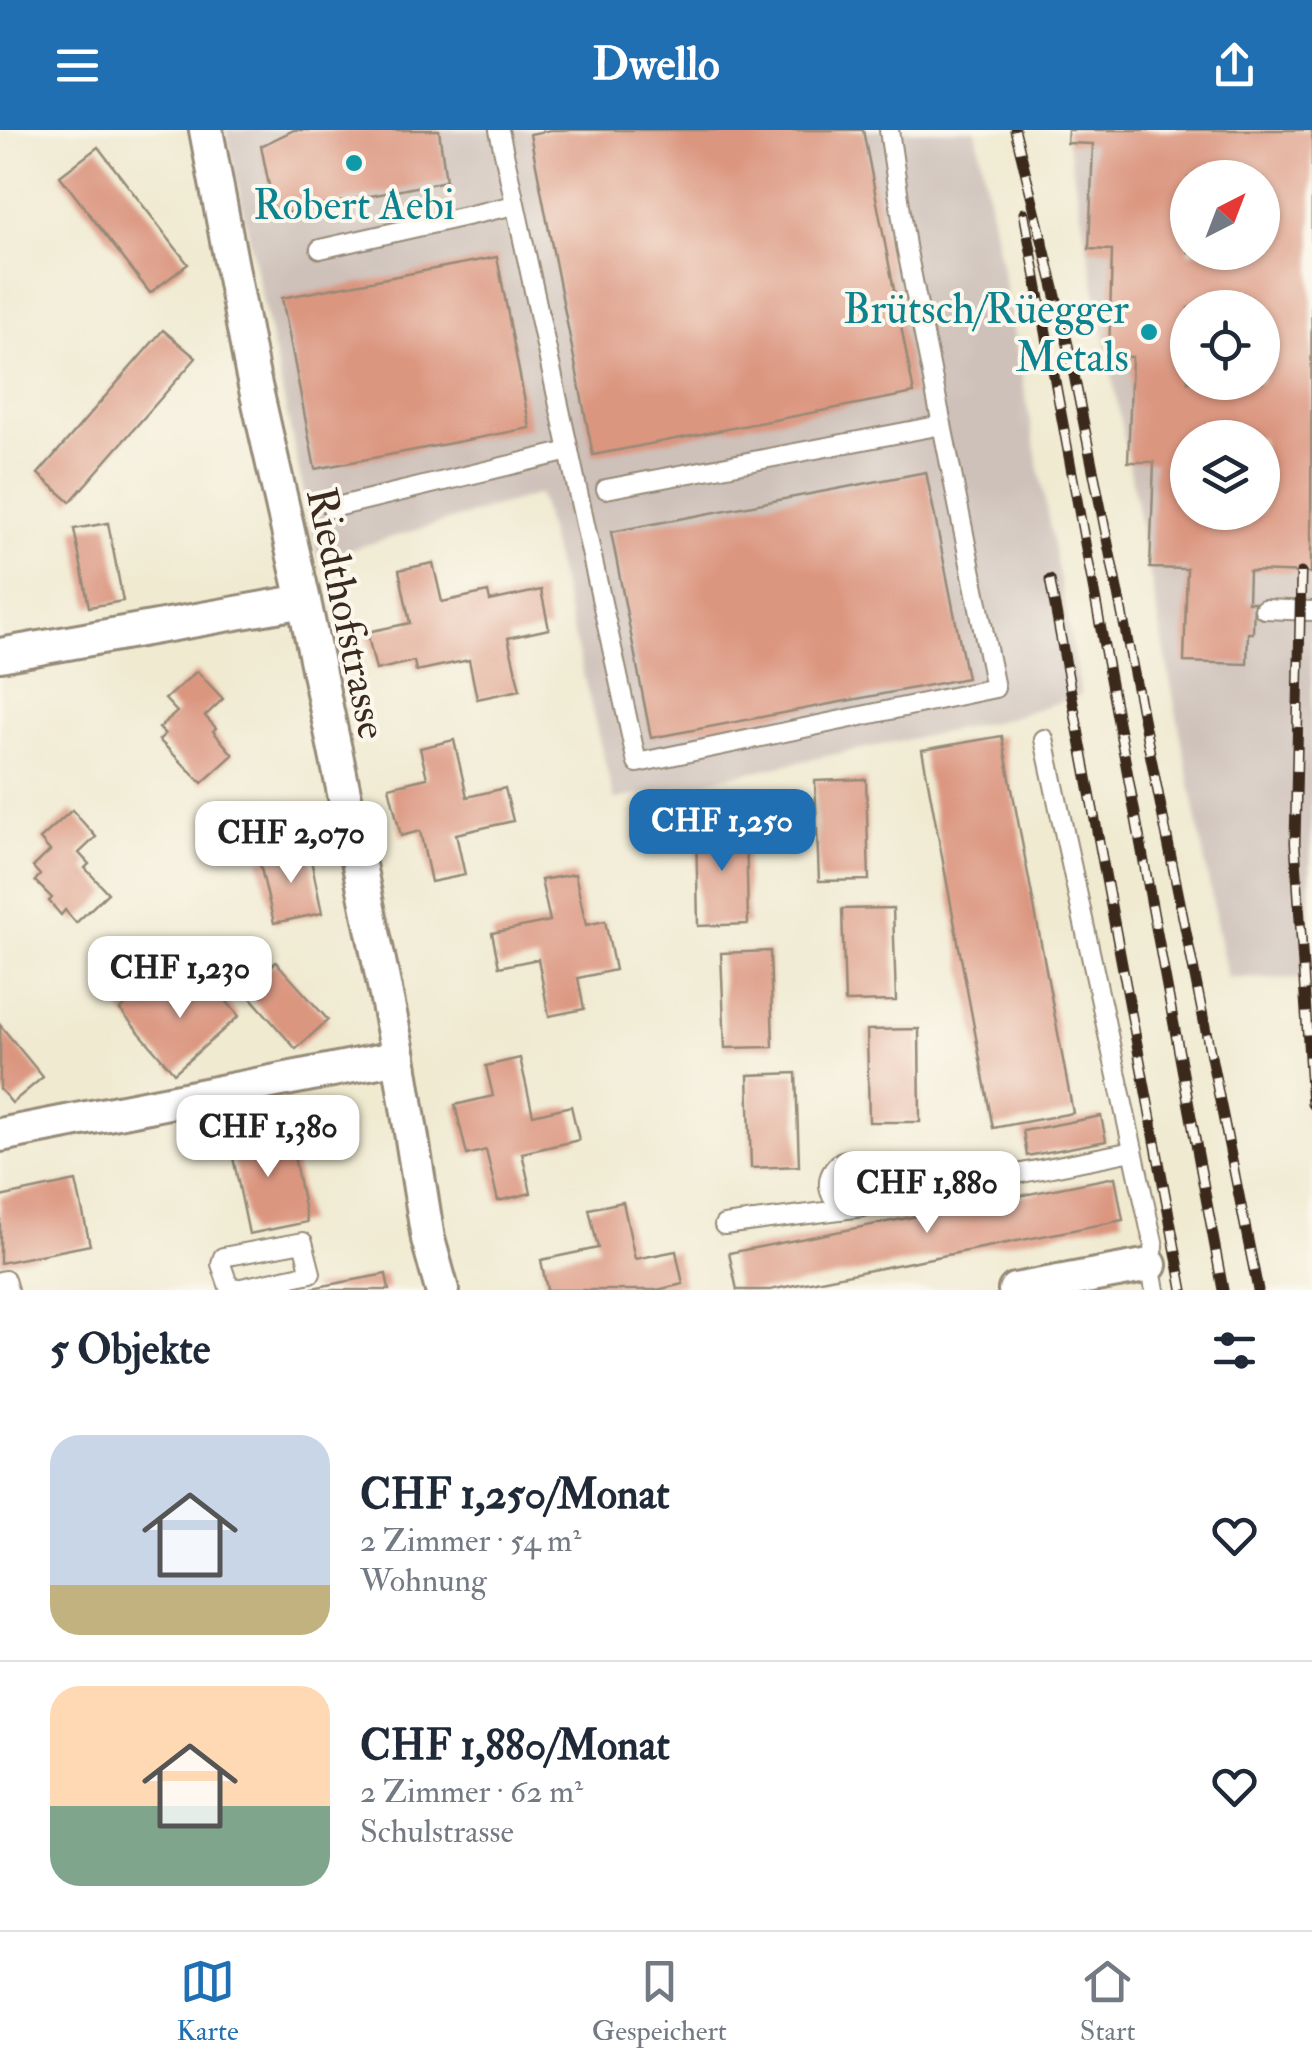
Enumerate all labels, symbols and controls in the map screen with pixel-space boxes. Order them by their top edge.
text: Dwello [592,37,720,93]
icon: menu [50,38,105,93]
icon: share [1207,38,1262,93]
marker: Robert Aebi [343,152,365,174]
north arrow [1170,160,1280,270]
map controls [1170,160,1280,530]
place label: Robert Aebi [253,180,455,232]
place label: Brütsch/Rüegger Metals [843,284,1129,384]
button: locate [1170,290,1280,400]
marker: Brütsch/Rüegger Metals [1138,321,1160,343]
button: layers [1170,420,1280,530]
street label: Riedthofstrasse [294,483,398,744]
pin: CHF 1,250 [608,789,836,874]
pin: CHF 2,070 [177,801,405,886]
text: CHF 1,250 [651,801,793,841]
text: CHF 2,070 [217,813,365,853]
pin: CHF 1,230 [66,936,294,1021]
text: CHF 1,230 [110,948,250,988]
pin: CHF 1,380 [154,1095,382,1180]
text: CHF 1,380 [198,1107,338,1147]
pin: CHF 1,880 [813,1151,1041,1236]
text: CHF 1,880 [856,1163,998,1203]
icon: filters [1207,1323,1262,1378]
text: 5 Objekte [50,1324,210,1376]
text: CHF 1,250/Monat [360,1469,670,1521]
icon: home [130,1475,250,1595]
icon: heart [1207,1508,1262,1563]
text: 2 Zimmer · 54 m² [360,1521,581,1561]
text: Wohnung [360,1561,487,1601]
text: CHF 1,880/Monat [360,1720,670,1772]
icon: home [130,1726,250,1846]
icon: heart [1207,1759,1262,1814]
text: 2 Zimmer · 62 m² [360,1772,583,1812]
text: Schulstrasse [360,1812,514,1852]
tab: Karte [176,1954,239,2049]
tab: Gespeichert [592,1954,727,2049]
tab: Start [1080,1954,1136,2049]

